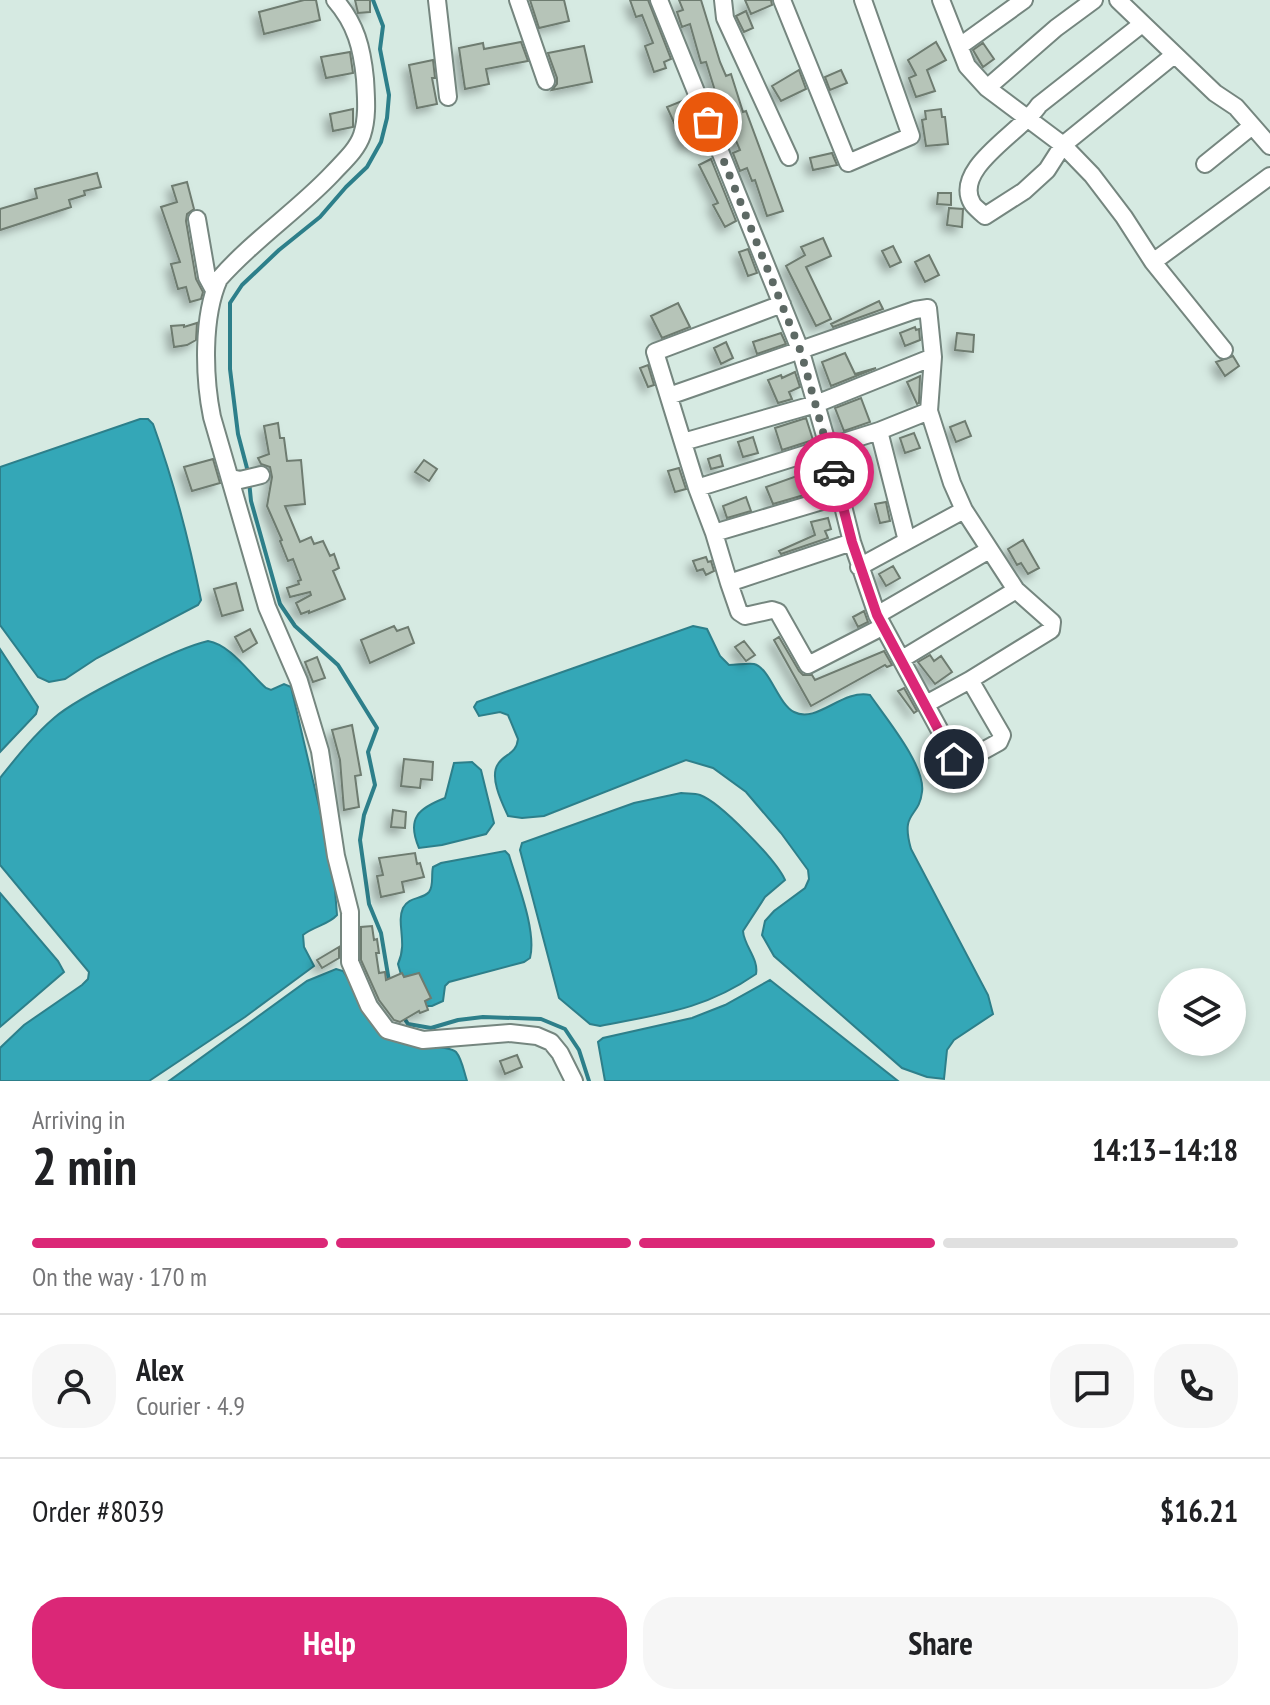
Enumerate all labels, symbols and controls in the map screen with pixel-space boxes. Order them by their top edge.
pin [674,88,742,156]
icon: bag [686,100,730,144]
courier [794,432,874,512]
icon: car [812,450,856,494]
pin [920,725,988,793]
icon: home [932,737,976,781]
map controls [1158,968,1246,1056]
button: layers [1158,968,1246,1056]
text: Arriving in [32,1103,125,1136]
text: 14:13–14:18 [1092,1130,1238,1169]
text: 2 min [32,1132,137,1199]
text: On the way · 170 m [32,1260,207,1293]
button: person [32,1344,116,1428]
button: chat [1050,1344,1134,1428]
button: phone [1154,1344,1238,1428]
text: Alex [136,1350,184,1389]
text: Courier · 4.9 [136,1389,245,1422]
text: Order #8039 [32,1491,164,1530]
text: $16.21 [1160,1491,1238,1530]
button: Help [32,1597,627,1689]
button: Share [643,1597,1238,1689]

